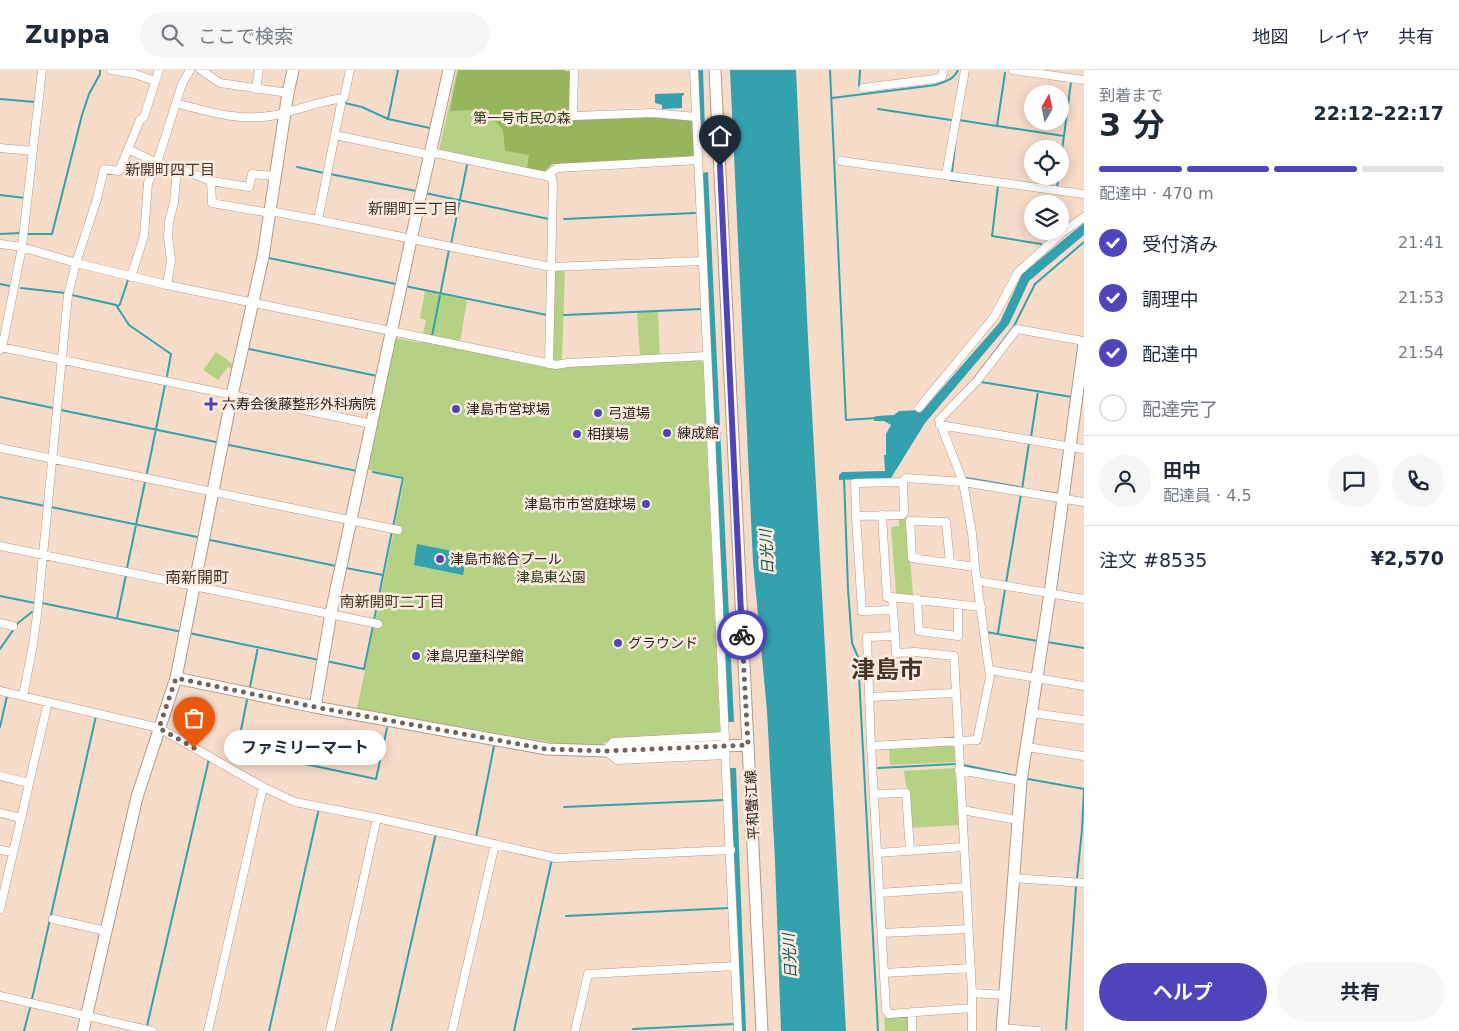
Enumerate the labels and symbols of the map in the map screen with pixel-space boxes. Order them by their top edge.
north arrow [1024,85,1069,130]
park label: 第一号市民の森 [473,110,571,126]
pin [699,115,741,166]
district label: 新開町四丁目 [125,161,215,179]
district label: 新開町三丁目 [368,200,458,218]
place label: 六寿会後藤整形外科病院 [222,396,376,412]
marker: 六寿会後藤整形外科病院 [204,397,218,411]
place label: 津島市営球場 [466,401,550,417]
marker: 津島市営球場 [450,403,462,415]
place label: 弓道場 [608,405,650,421]
marker: 弓道場 [592,407,604,419]
place label: 練成館 [677,425,719,441]
place label: 相撲場 [587,426,629,442]
marker: 練成館 [661,427,673,439]
marker: 相撲場 [571,428,583,440]
place label: 津島市市営庭球場 [524,496,636,512]
marker: 津島市市営庭球場 [640,498,652,510]
water label: 日光川 [757,527,777,575]
place label: 津島市総合プール [450,551,562,567]
marker: 津島市総合プール [434,553,446,565]
district label: 南新開町 [165,568,229,587]
park label: 津島東公園 [516,569,586,585]
district label: 南新開町二丁目 [339,593,445,611]
courier [717,610,767,660]
place label: グラウンド [628,635,698,651]
marker: グラウンド [612,637,624,649]
place label: 津島児童科学館 [426,648,524,664]
marker: 津島児童科学館 [410,650,422,662]
district label: 津島市 [851,656,923,684]
pin [173,697,215,748]
callout: ファミリーマート [224,730,386,766]
street label: 平和蟹江線 [742,770,762,840]
water label: 日光川 [780,931,800,979]

